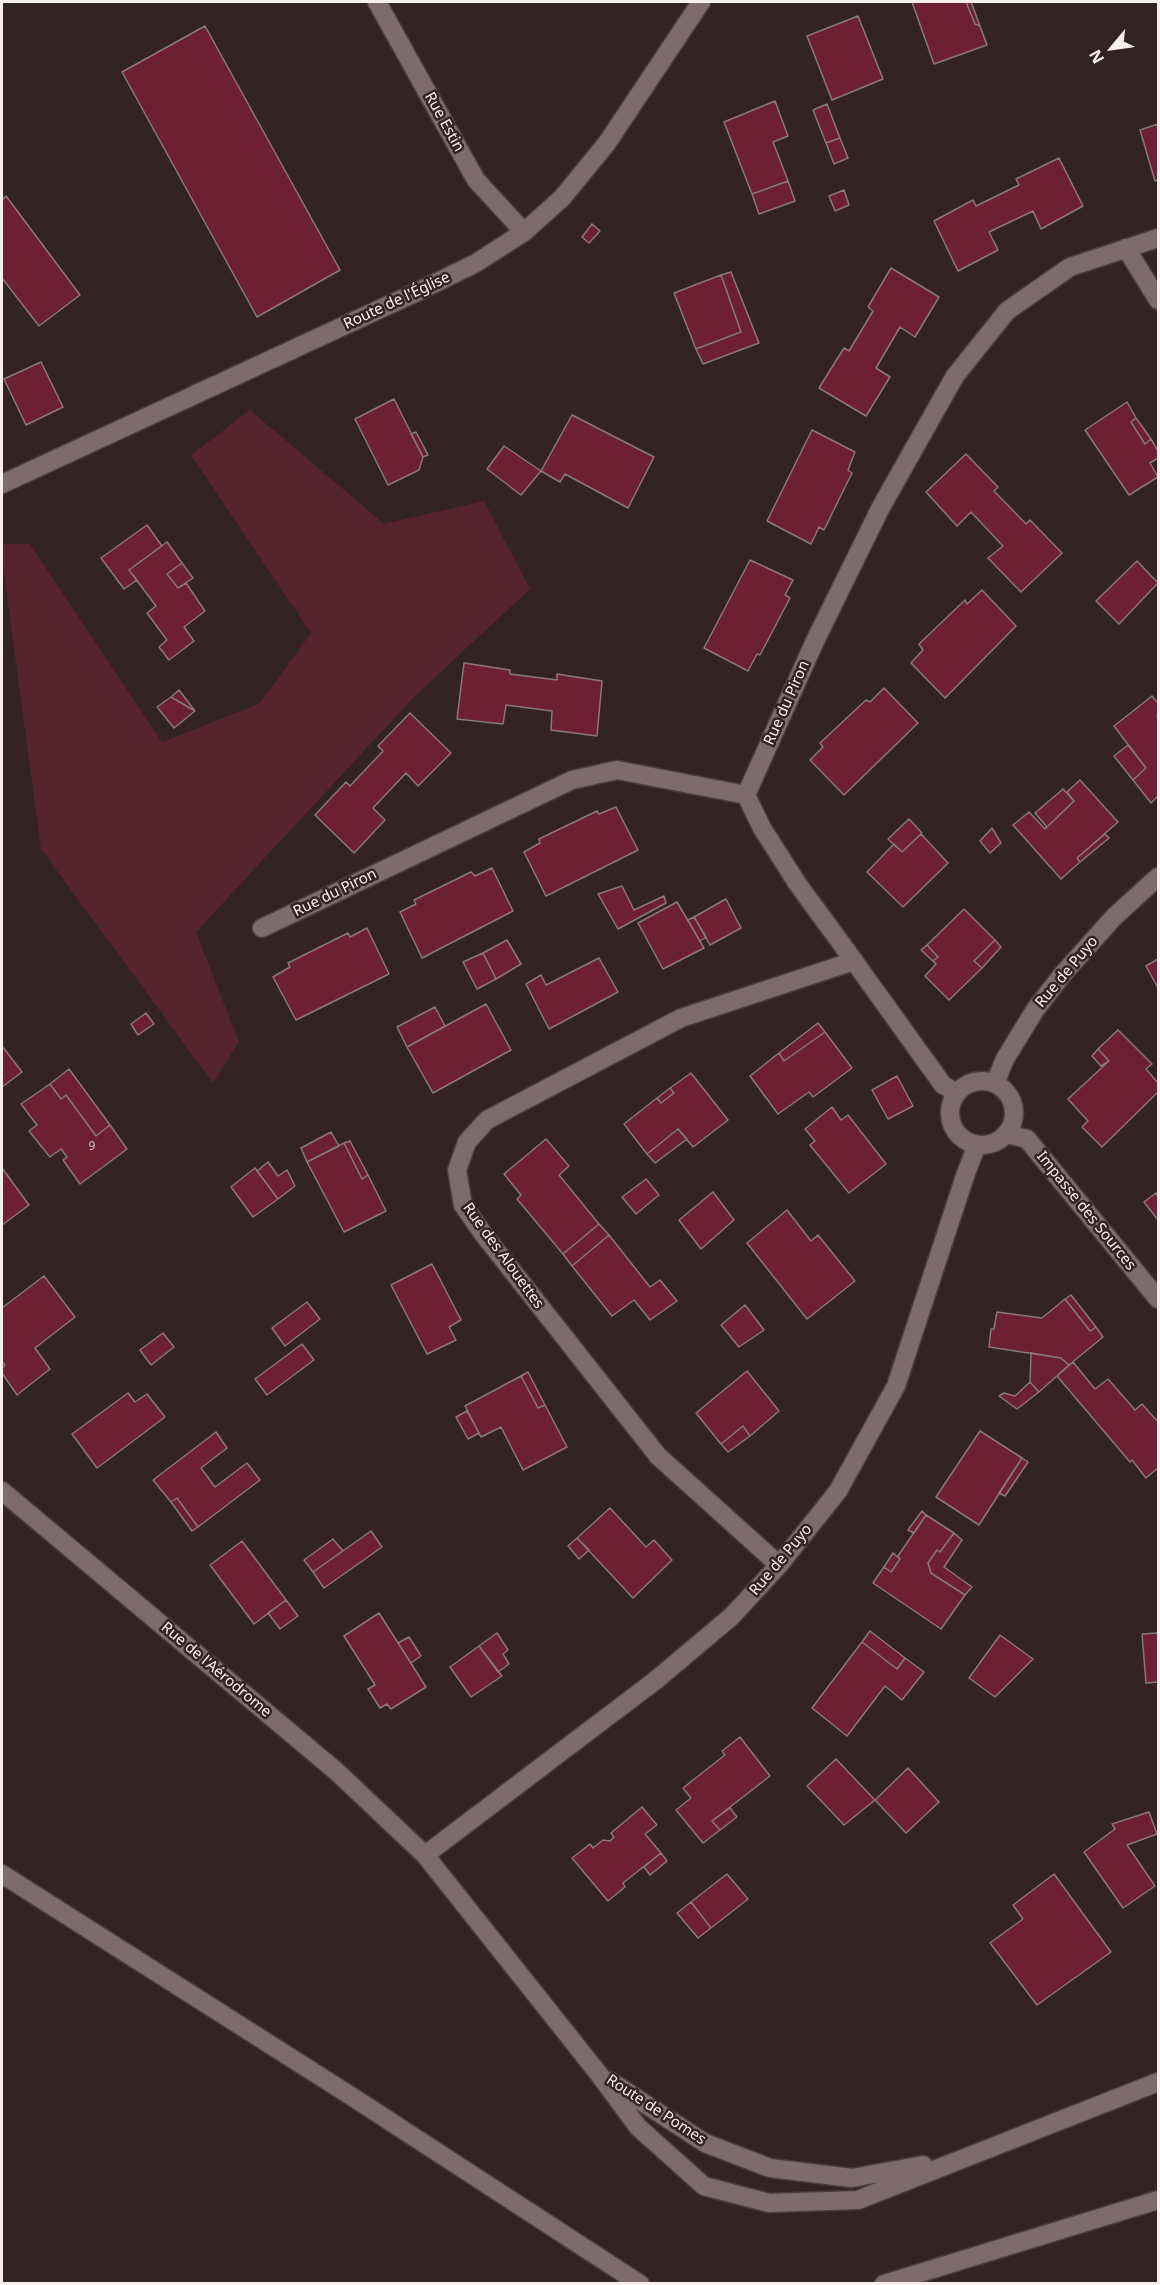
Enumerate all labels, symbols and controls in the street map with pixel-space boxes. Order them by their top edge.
north arrow [1082,18,1142,78]
text: N [1083,46,1109,68]
street label: Rue Estin [420,89,468,155]
street label: Route de l'Église [341,268,453,334]
street label: Rue du Piron [760,658,814,748]
street label: Rue du Piron [290,865,380,921]
street label: Rue de Puyo [1032,933,1102,1011]
house number: 9 [89,1140,95,1154]
street label: Impasse des Sources [1033,1148,1139,1274]
street label: Rue des Alouettes [459,1200,547,1312]
street label: Rue de Puyo [746,1521,816,1599]
street label: Rue de l'Aérodrome [157,1619,275,1721]
street label: Route de Pomes [603,2071,709,2149]

